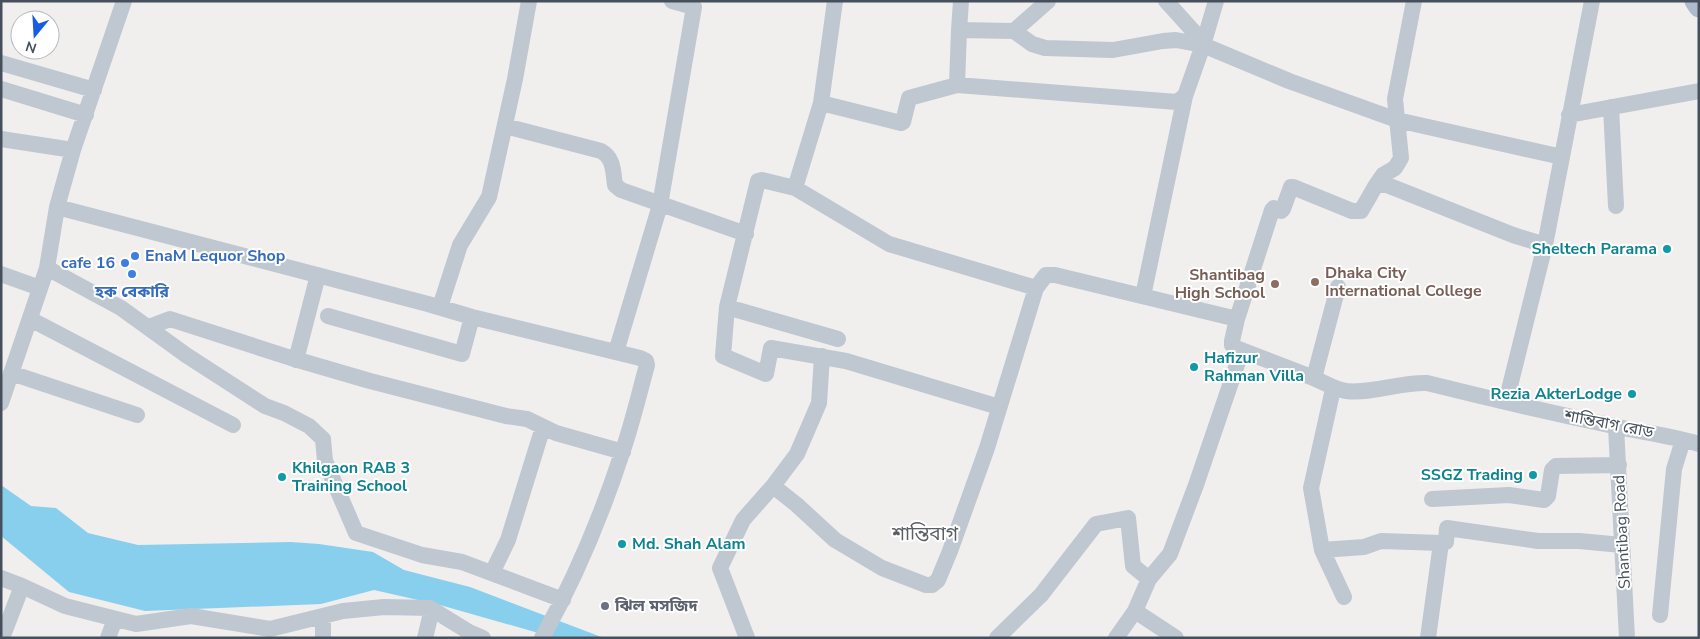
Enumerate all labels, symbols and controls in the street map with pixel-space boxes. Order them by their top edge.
north arrow [10,10,60,60]
text: N [23,36,39,58]
place label: Sheltech Parama [1531,238,1657,260]
marker: Sheltech Parama [1661,243,1673,255]
place label: EnaM Lequor Shop [145,245,285,267]
marker: EnaM Lequor Shop [129,250,141,262]
place label: cafe 16 [61,252,115,274]
marker: cafe 16 [119,257,131,269]
place label: Dhaka City International College [1325,262,1482,302]
place label: Shantibag High School [1175,264,1265,304]
marker: হক বেকারি [126,268,138,280]
marker: Dhaka City International College [1309,276,1321,288]
marker: Shantibag High School [1269,278,1281,290]
place label: হক বেকারি [94,281,169,303]
place label: Hafizur Rahman Villa [1204,347,1304,387]
marker: Hafizur Rahman Villa [1188,361,1200,373]
place label: Rezia AkterLodge [1491,383,1622,405]
marker: Rezia AkterLodge [1626,388,1638,400]
street label: শান্তিবাগ রোড [1561,404,1656,444]
place label: Khilgaon RAB 3 Training School [292,457,410,497]
place label: SSGZ Trading [1421,464,1523,486]
marker: SSGZ Trading [1527,469,1539,481]
marker: Khilgaon RAB 3 Training School [276,471,288,483]
street label: Shantibag Road [1608,474,1636,590]
district label: শান্তিবাগ [891,521,959,547]
place label: Md. Shah Alam [632,533,745,555]
marker: Md. Shah Alam [616,538,628,550]
place label: ঝিল মসজিদ [614,595,698,617]
marker: ঝিল মসজিদ [599,600,611,612]

